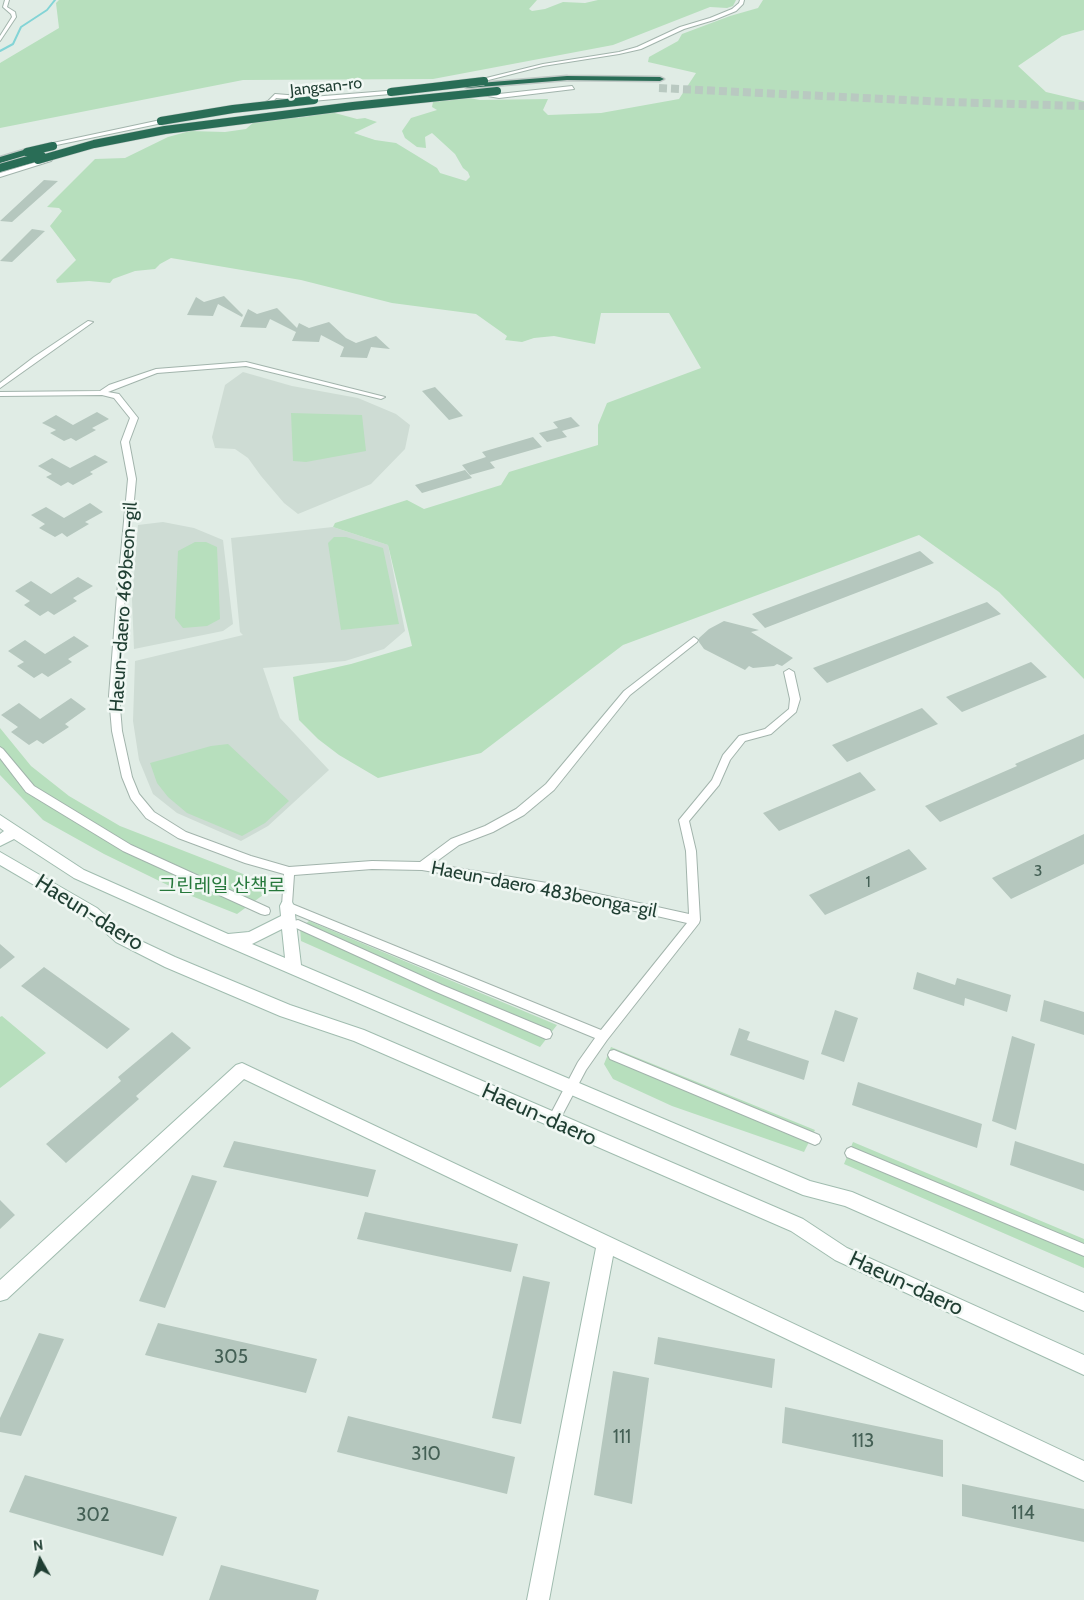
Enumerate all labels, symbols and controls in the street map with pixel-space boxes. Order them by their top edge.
street label: Jangsan-ro [289,74,363,100]
street label: Haeun-daero 469beon-gil [105,501,143,713]
street label: Haeun-daero 483beonga-gil [429,857,659,923]
house number: 3 [1034,861,1042,881]
street label: Haeun-daero [30,869,148,957]
house number: 1 [865,872,871,892]
park label: 그린레일 산책로 [159,875,285,897]
street label: Haeun-daero [477,1078,601,1152]
street label: Haeun-daero [845,1246,967,1322]
house number: 305 [214,1346,248,1368]
house number: 111 [613,1426,631,1448]
house number: 113 [852,1430,874,1452]
house number: 310 [411,1443,441,1465]
house number: 114 [1011,1502,1035,1524]
house number: 302 [76,1504,110,1526]
north arrow [15,1535,65,1585]
text: N [32,1536,44,1555]

